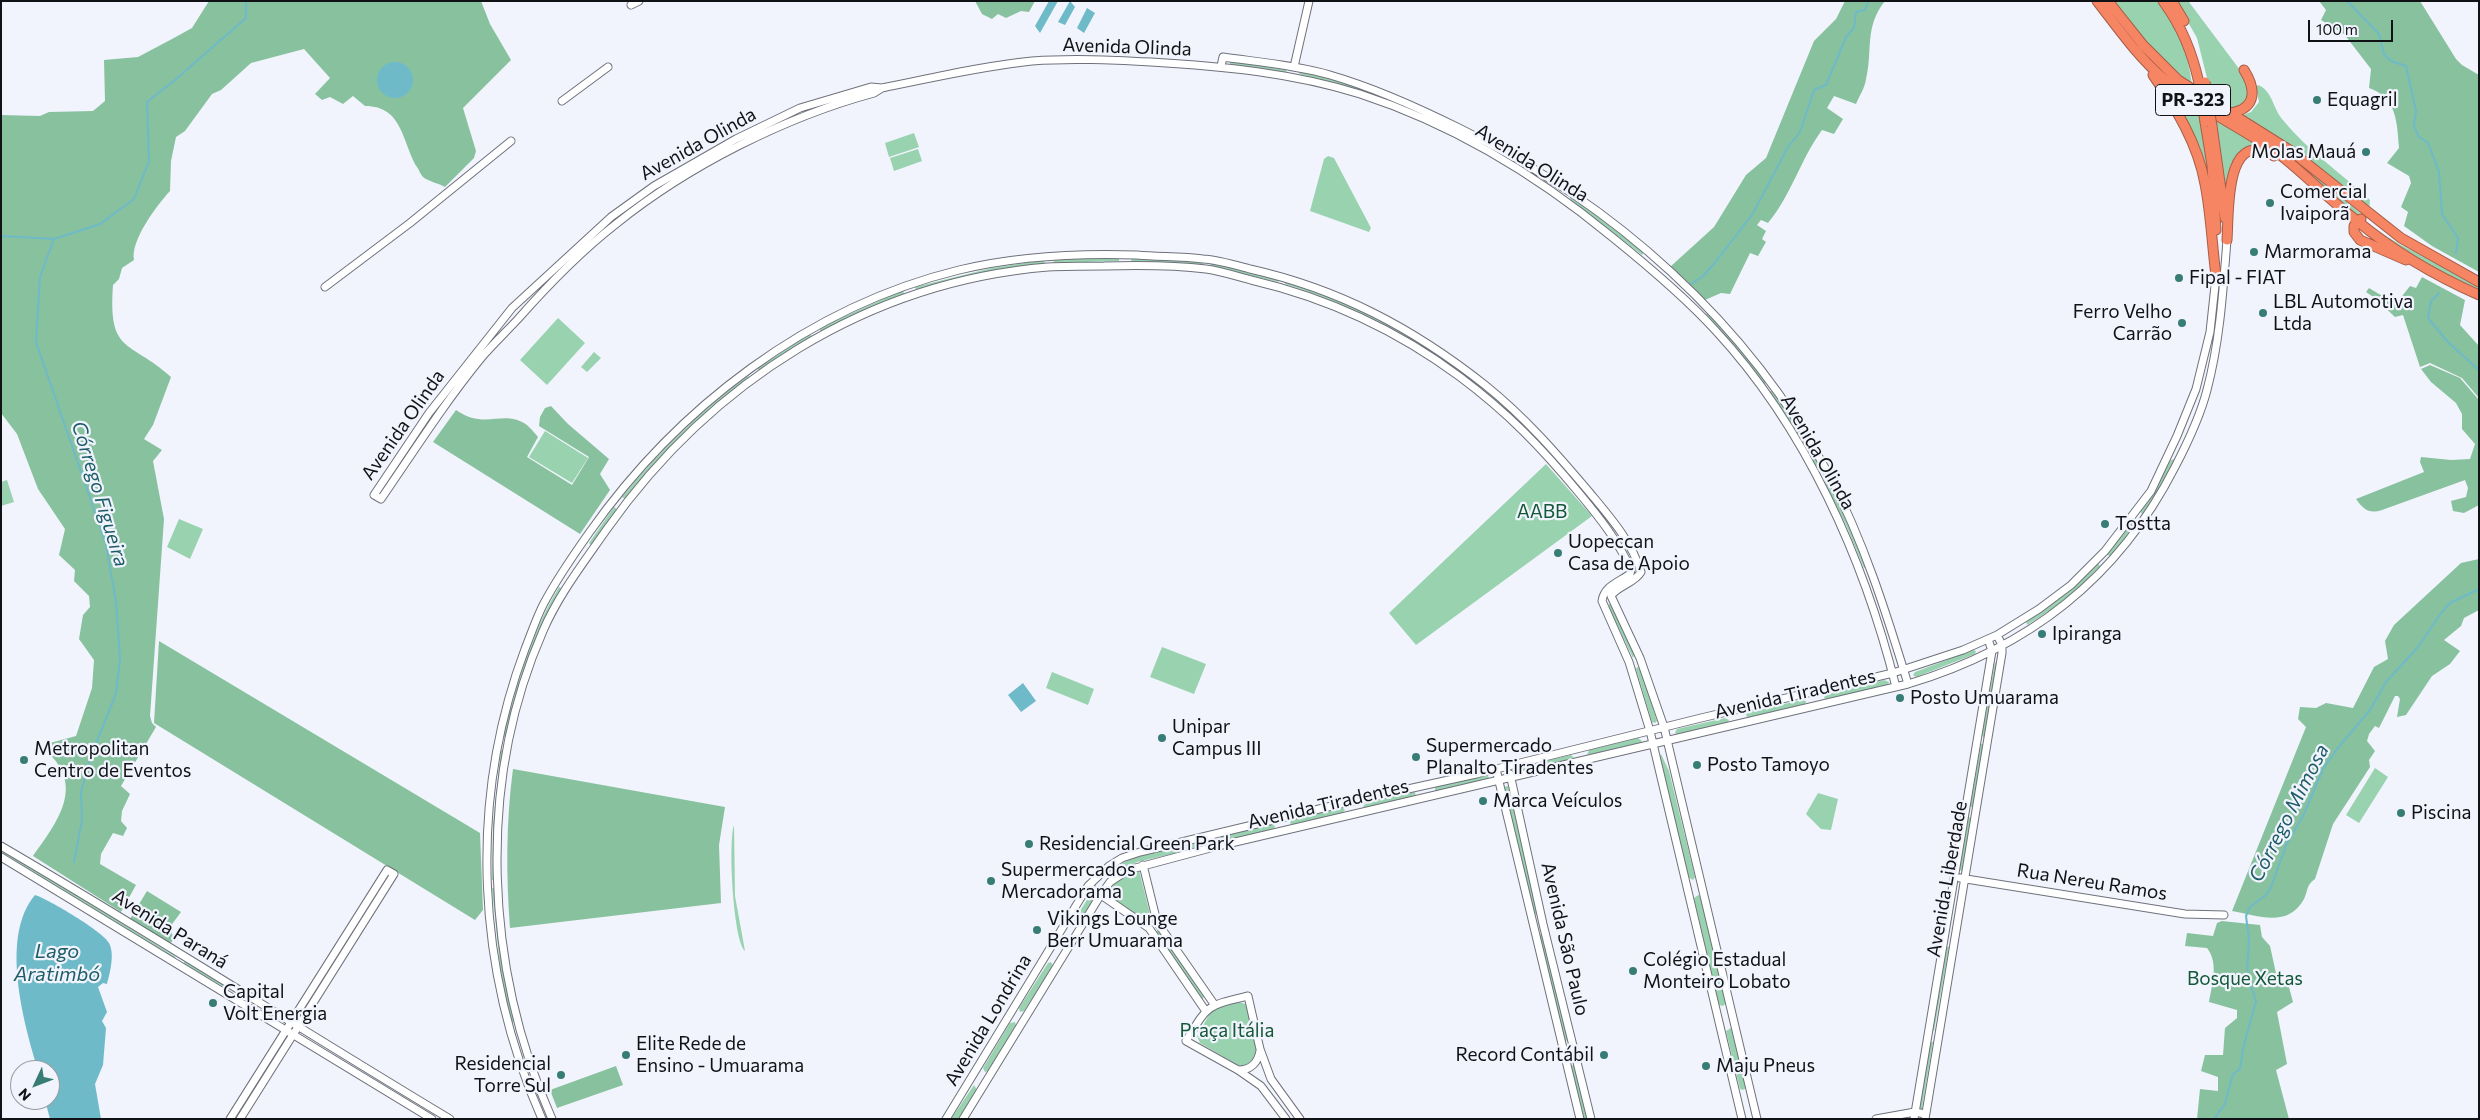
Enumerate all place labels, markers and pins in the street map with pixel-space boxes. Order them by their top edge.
place label: Equagril [2327,89,2398,111]
marker: Equagril [2311,94,2323,106]
place label: Molas Mauá [2251,141,2356,163]
marker: Molas Mauá [2360,146,2372,158]
place label: Comercial Ivaiporã [2280,181,2367,225]
marker: Comercial Ivaiporã [2264,197,2276,209]
place label: Marmorama [2264,241,2371,263]
marker: Marmorama [2248,246,2260,258]
place label: Fipal - FIAT [2189,267,2286,289]
marker: Fipal - FIAT [2173,272,2185,284]
place label: LBL Automotiva Ltda [2273,291,2413,335]
place label: Ferro Velho Carrão [2073,301,2172,345]
marker: LBL Automotiva Ltda [2257,307,2269,319]
marker: Ferro Velho Carrão [2176,317,2188,329]
place label: Tostta [2115,513,2171,535]
marker: Tostta [2099,518,2111,530]
place label: Uopeccan Casa de Apoio [1568,531,1690,575]
marker: Uopeccan Casa de Apoio [1552,547,1564,559]
place label: Ipiranga [2052,623,2122,645]
marker: Ipiranga [2036,628,2048,640]
place label: Posto Umuarama [1910,687,2059,709]
marker: Posto Umuarama [1894,692,1906,704]
place label: Unipar Campus III [1172,716,1262,760]
marker: Unipar Campus III [1156,732,1168,744]
place label: Supermercado Planalto Tiradentes [1426,735,1594,779]
place label: Metropolitan Centro de Eventos [34,738,191,782]
marker: Supermercado Planalto Tiradentes [1410,751,1422,763]
marker: Metropolitan Centro de Eventos [18,754,30,766]
place label: Posto Tamoyo [1707,754,1830,776]
marker: Posto Tamoyo [1691,759,1703,771]
place label: Marca Veículos [1493,790,1622,812]
marker: Marca Veículos [1477,795,1489,807]
place label: Piscina [2411,802,2472,824]
marker: Piscina [2395,807,2407,819]
place label: Residencial Green Park [1039,833,1235,855]
marker: Residencial Green Park [1023,838,1035,850]
place label: Supermercados Mercadorama [1001,859,1136,903]
marker: Supermercados Mercadorama [985,875,997,887]
place label: Vikings Lounge Berr Umuarama [1047,908,1183,952]
marker: Vikings Lounge Berr Umuarama [1031,924,1043,936]
place label: Colégio Estadual Monteiro Lobato [1643,949,1791,993]
marker: Colégio Estadual Monteiro Lobato [1627,965,1639,977]
place label: Capital Volt Energia [223,981,327,1025]
marker: Capital Volt Energia [207,997,219,1009]
place label: Elite Rede de Ensino - Umuarama [636,1033,804,1077]
place label: Record Contábil [1455,1044,1594,1066]
marker: Elite Rede de Ensino - Umuarama [620,1049,632,1061]
marker: Record Contábil [1598,1049,1610,1061]
place label: Residencial Torre Sul [454,1053,551,1097]
place label: Maju Pneus [1716,1055,1815,1077]
marker: Maju Pneus [1700,1060,1712,1072]
marker: Residencial Torre Sul [555,1069,567,1081]

